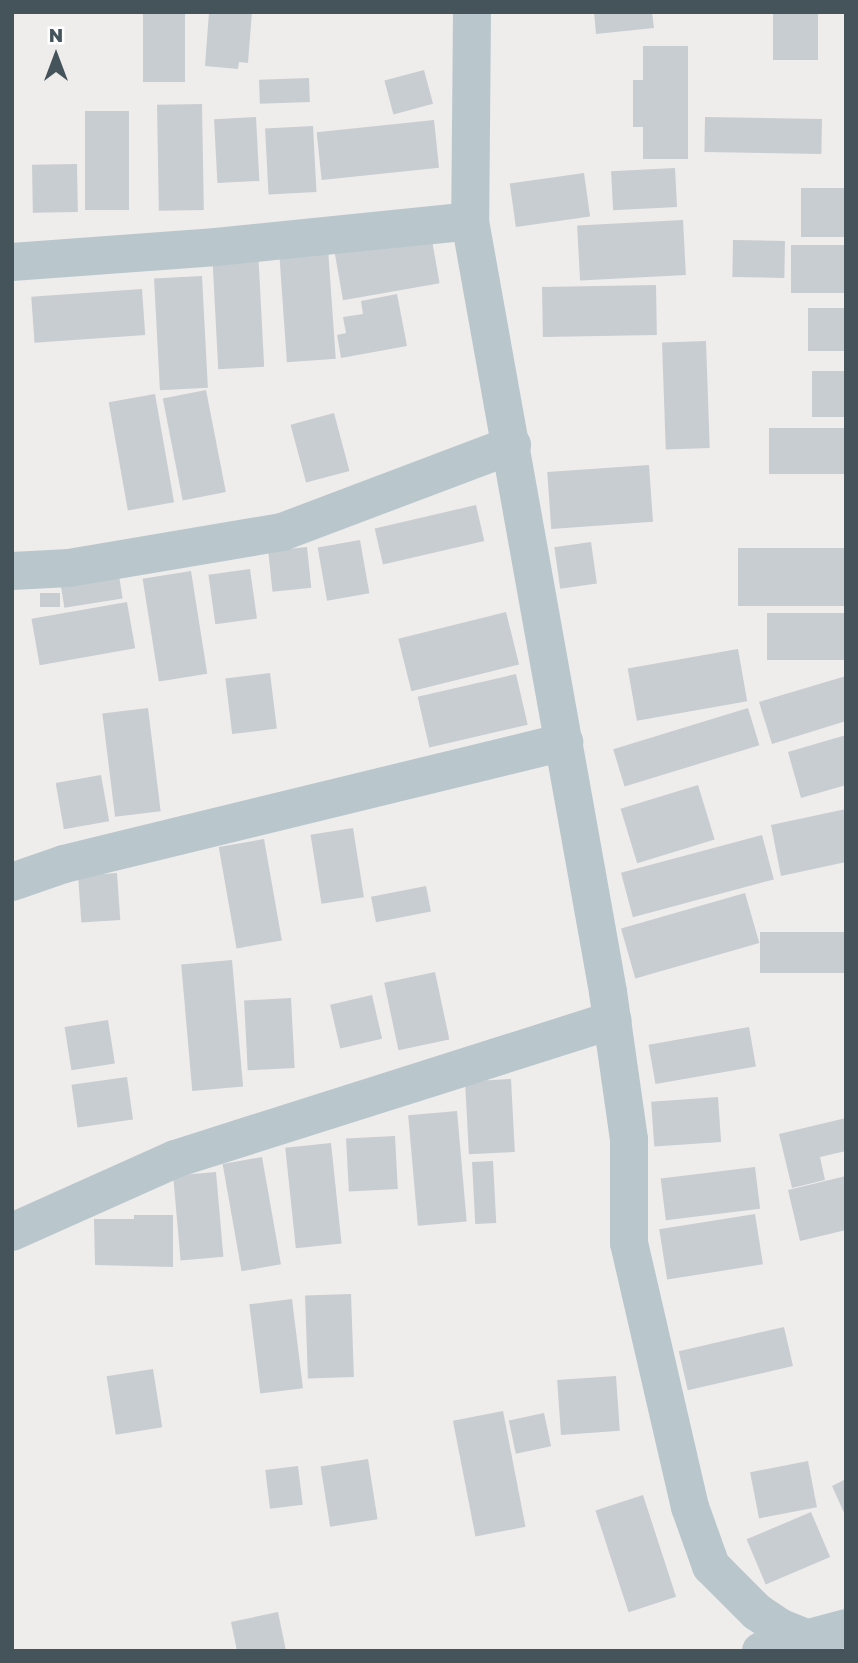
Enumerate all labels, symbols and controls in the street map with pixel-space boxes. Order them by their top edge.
north arrow [21,21,91,91]
text: N [49,23,63,46]

